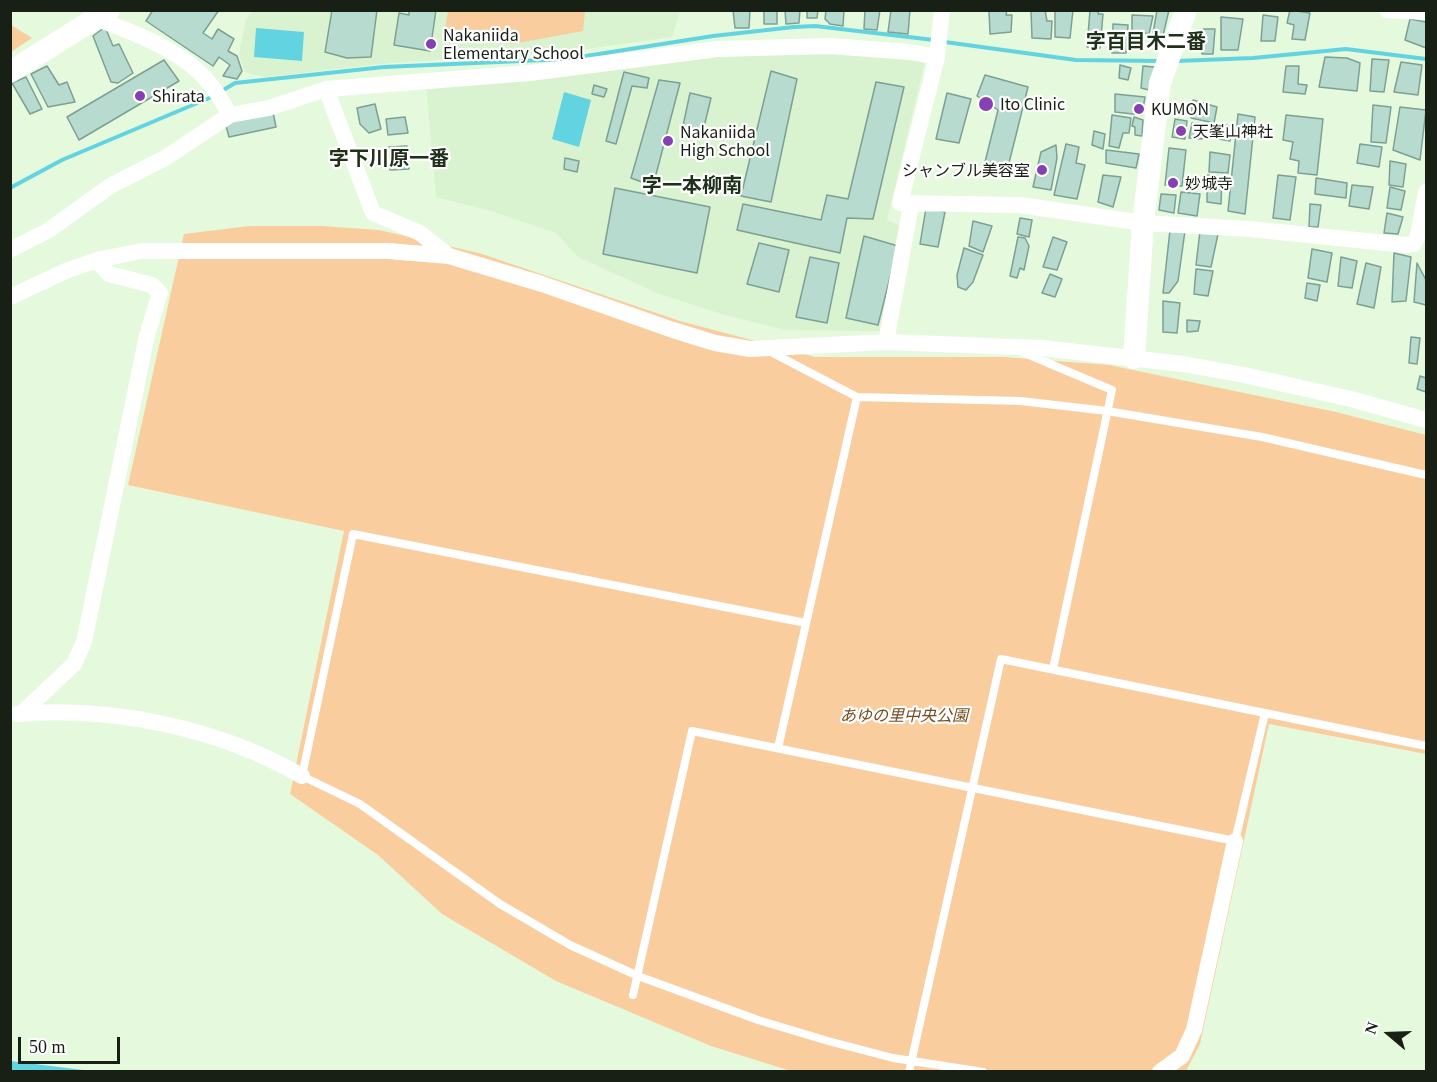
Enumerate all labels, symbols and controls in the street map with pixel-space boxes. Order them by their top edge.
place label: Nakaniida Elementary School [443,25,584,63]
district label: 字百目木二番 [1086,28,1206,52]
marker: Nakaniida Elementary School [424,37,438,51]
place label: Shirata [152,86,205,106]
marker: Shirata [133,89,147,103]
place label: Ito Clinic [1000,94,1065,114]
marker: Ito Clinic [977,95,995,113]
place label: KUMON [1151,99,1209,119]
marker: KUMON [1132,102,1146,116]
place label: 天峯山神社 [1193,121,1273,141]
place label: Nakaniida High School [680,122,770,160]
marker: 天峯山神社 [1174,124,1188,138]
marker: Nakaniida High School [661,134,675,148]
district label: 字下川原一番 [329,145,449,169]
place label: シャンブル美容室 [902,160,1030,180]
marker: シャンブル美容室 [1035,163,1049,177]
district label: 字一本柳南 [642,172,742,196]
place label: 妙城寺 [1185,173,1233,193]
marker: 妙城寺 [1166,176,1180,190]
park label: あゆの里中央公園 [840,705,968,725]
north arrow [1359,1004,1419,1064]
text: N [1362,1020,1381,1036]
scale bar [21,1025,123,1063]
text: 50 m [29,1037,66,1057]

